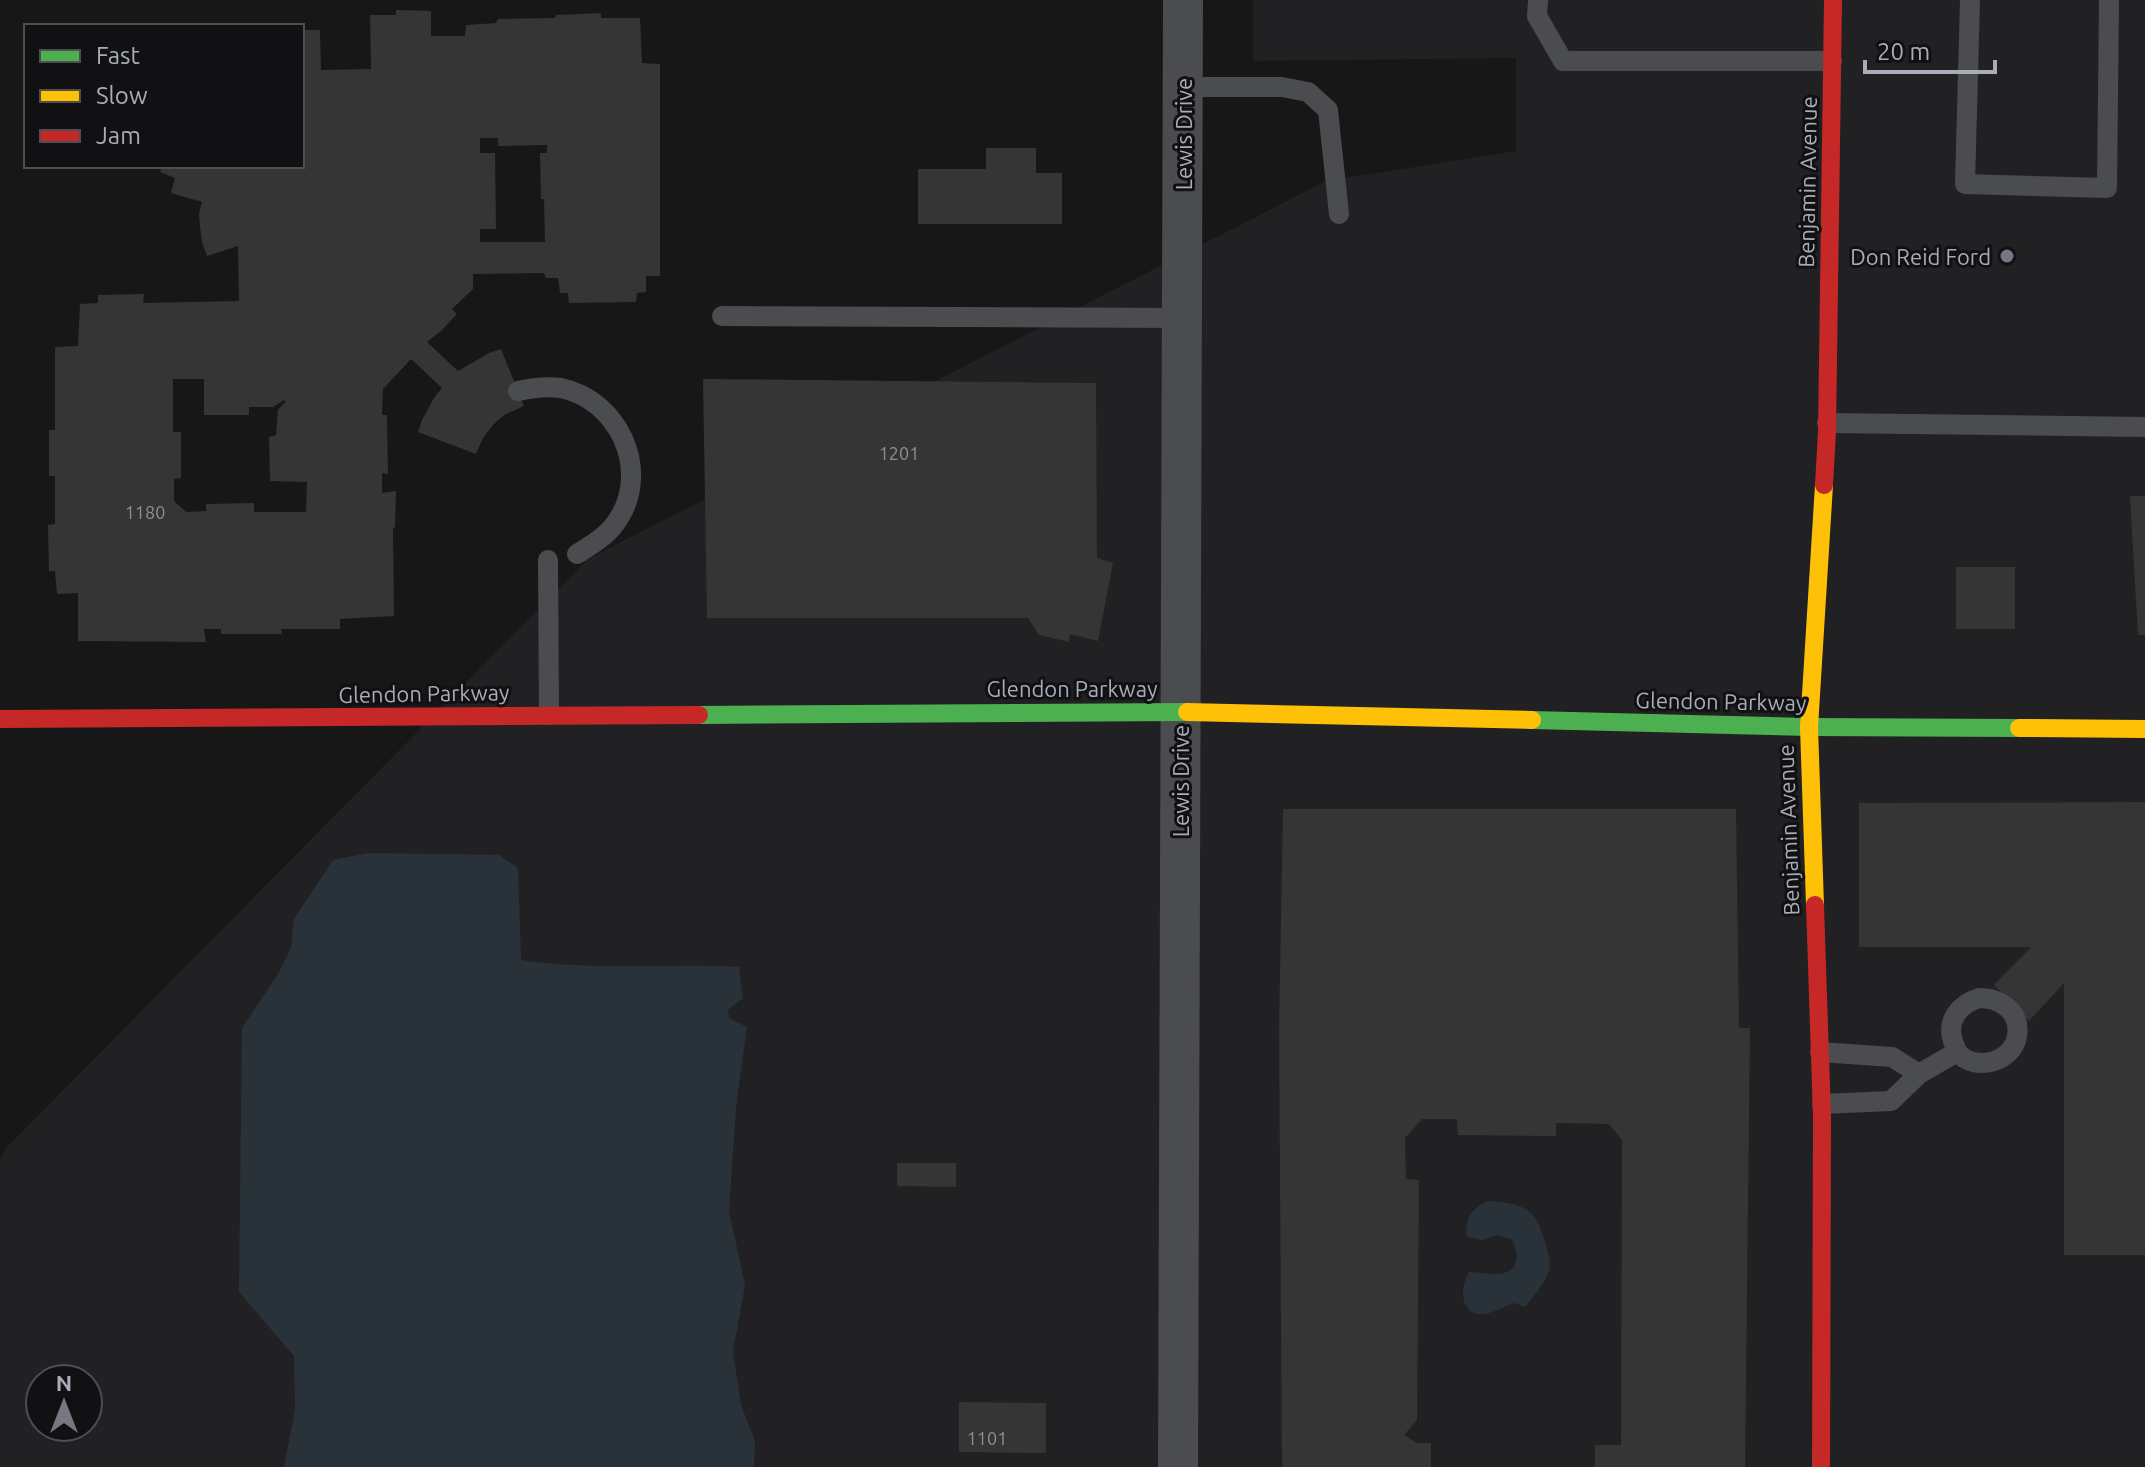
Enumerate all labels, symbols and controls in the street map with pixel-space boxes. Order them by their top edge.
legend [24,24,304,168]
scale bar [1865,24,1995,74]
text: 20 m [1877,38,1930,65]
text: Fast [96,42,140,69]
street label: Lewis Drive [1171,78,1196,190]
text: Slow [96,82,148,109]
street label: Benjamin Avenue [1793,96,1821,268]
text: Jam [96,122,141,149]
place label: Don Reid Ford [1850,244,1991,269]
marker: Don Reid Ford [1998,247,2016,265]
house number: 1201 [879,443,919,463]
house number: 1180 [125,502,165,522]
street label: Glendon Parkway [986,676,1158,701]
street label: Glendon Parkway [338,679,510,707]
street label: Glendon Parkway [1635,687,1807,715]
street label: Lewis Drive [1168,725,1193,837]
street label: Benjamin Avenue [1773,744,1803,916]
north arrow [24,1363,104,1443]
text: N [56,1370,72,1395]
house number: 1101 [967,1428,1007,1448]

